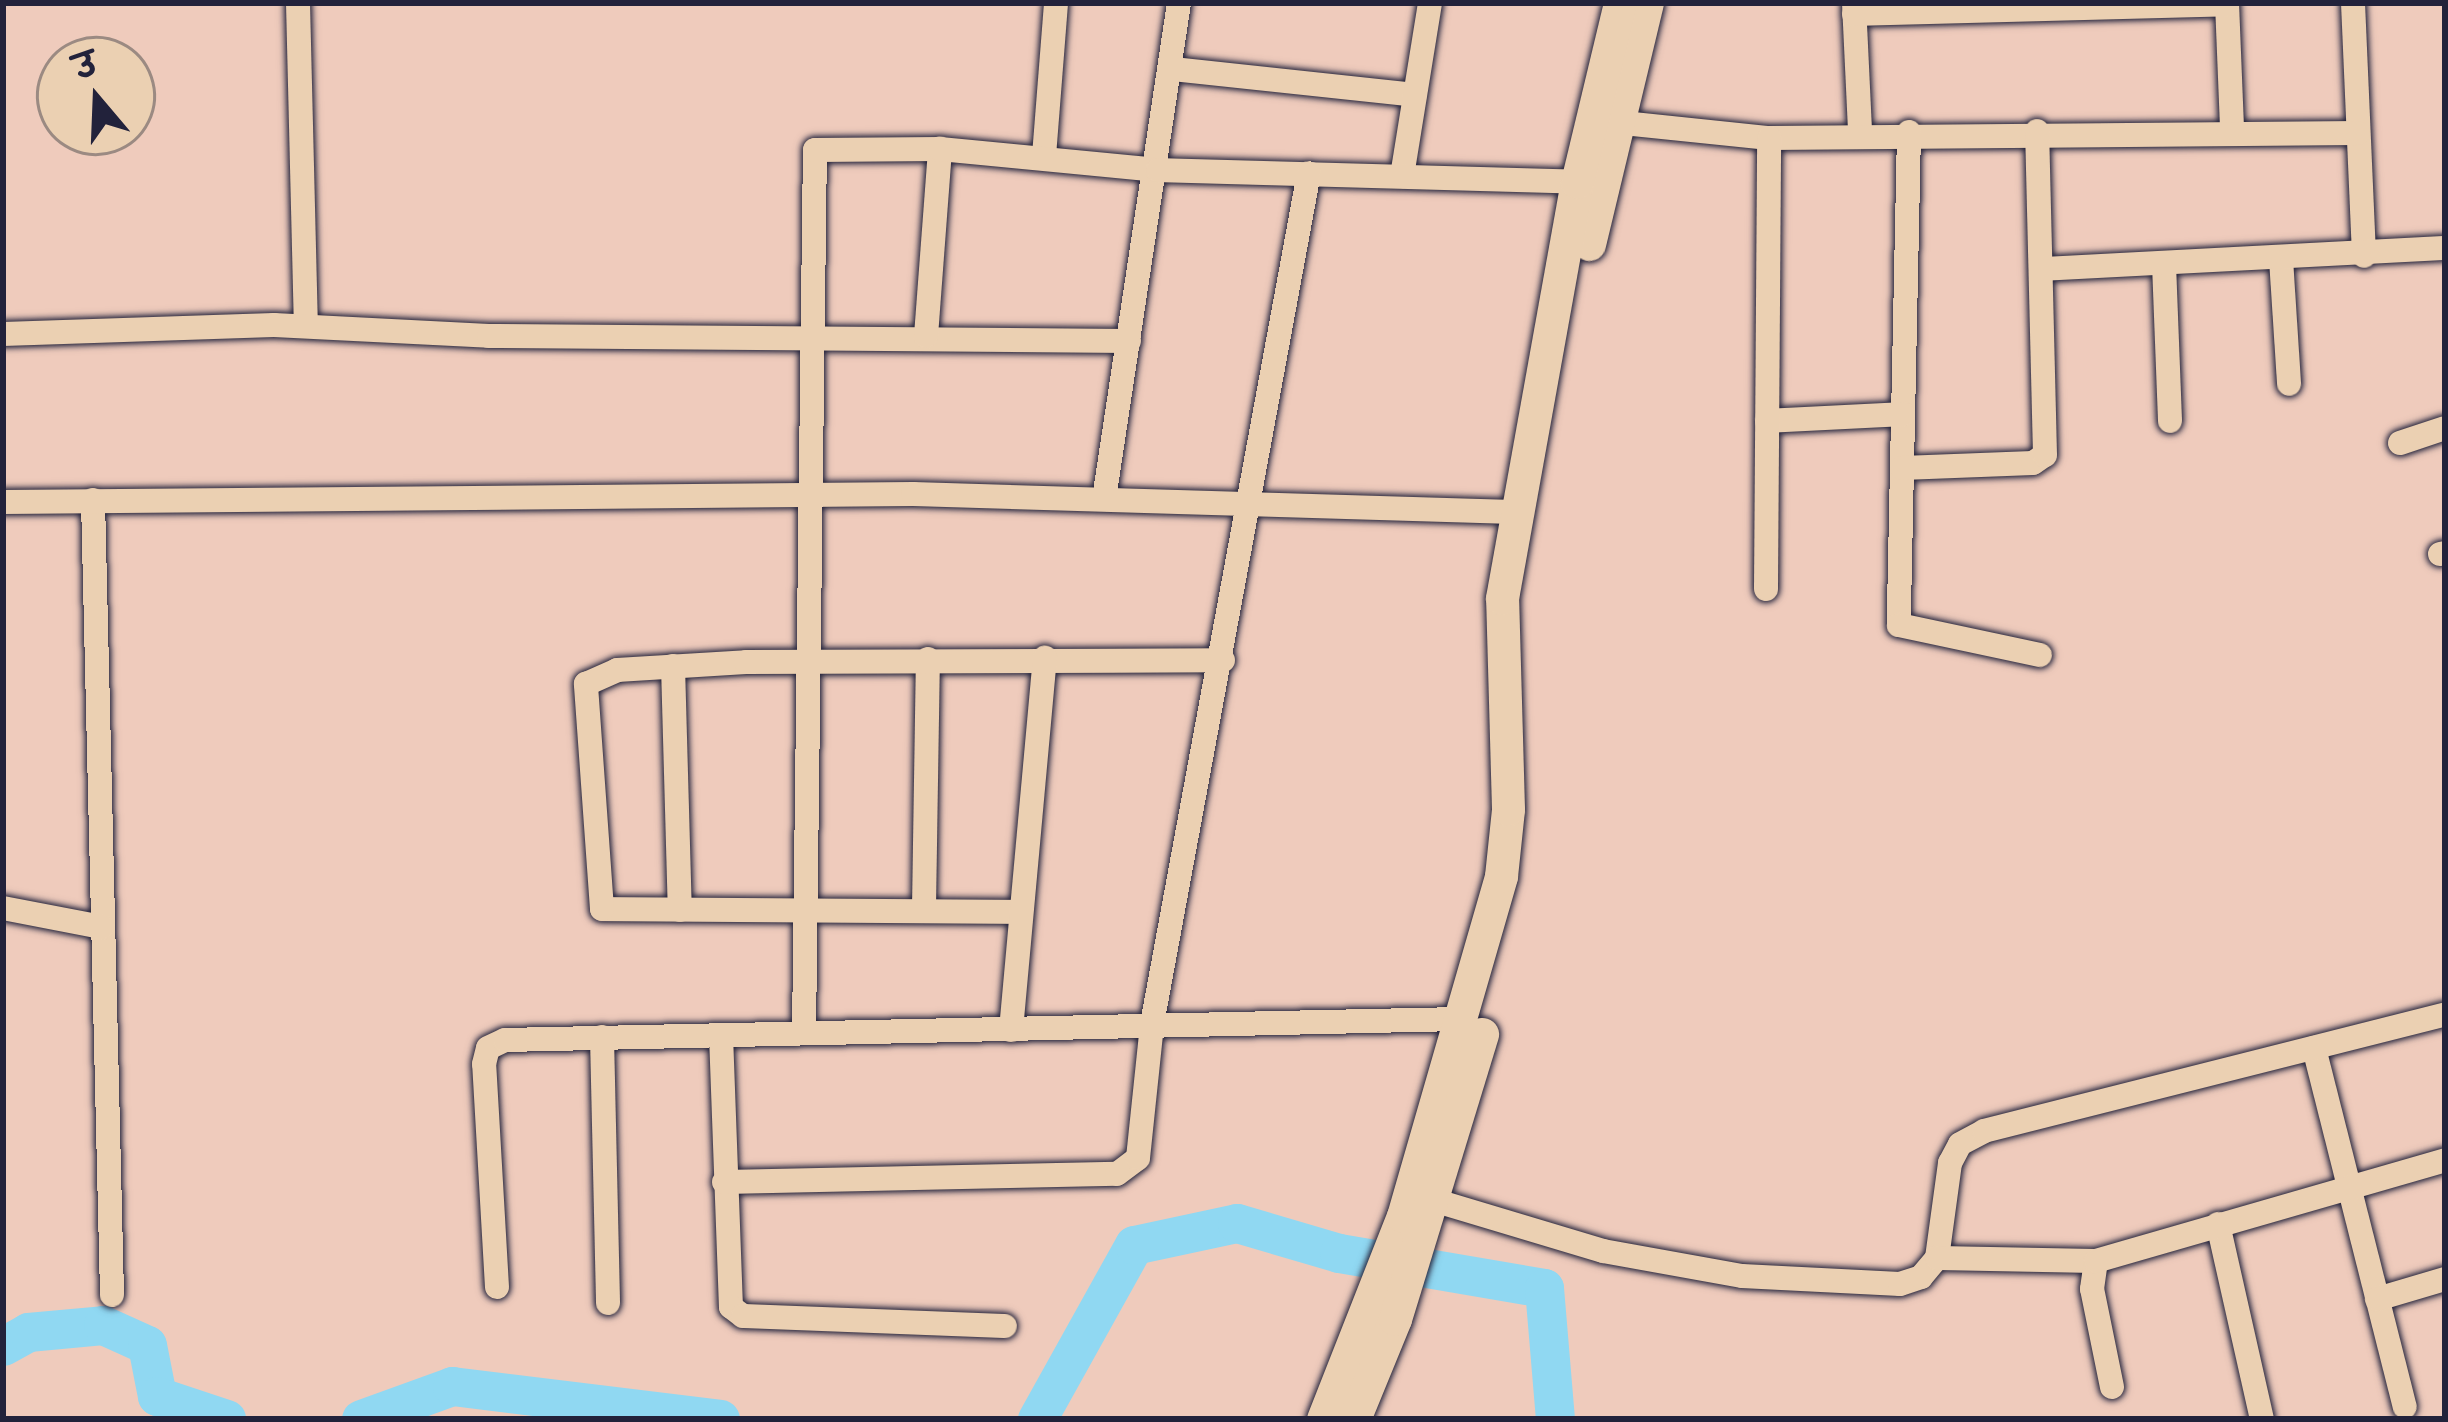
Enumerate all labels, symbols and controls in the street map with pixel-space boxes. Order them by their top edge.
north arrow [36,36,156,156]
text: उ [68,40,103,89]

